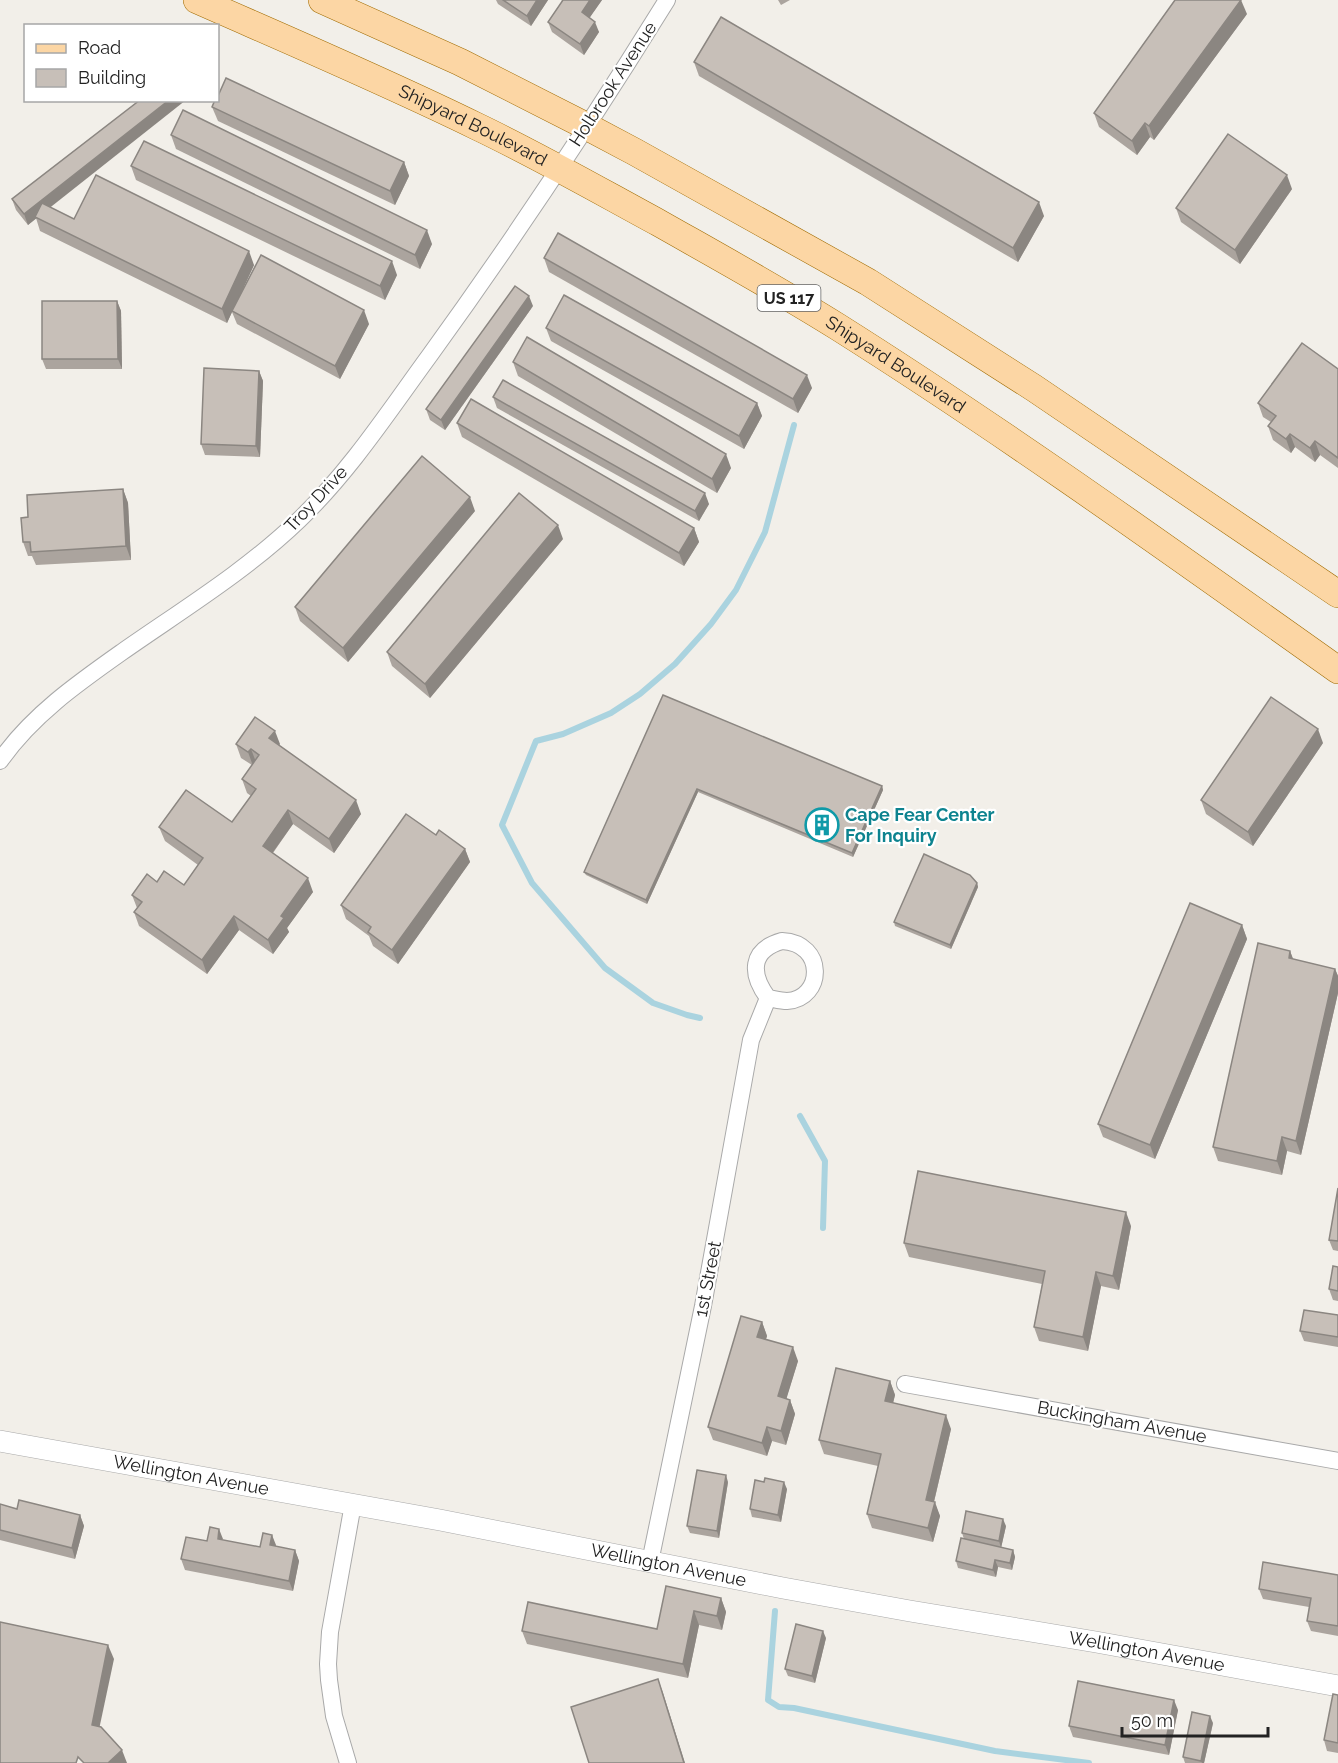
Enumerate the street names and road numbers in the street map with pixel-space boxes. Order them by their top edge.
street label: Holbrook Avenue [565,17,661,150]
street label: Shipyard Boulevard [396,80,551,170]
road number: US 117 [758,285,820,311]
street label: Shipyard Boulevard [822,311,970,417]
street label: Troy Drive [280,461,352,536]
street label: 1st Street [690,1239,725,1319]
street label: Buckingham Avenue [1036,1396,1209,1447]
street label: Wellington Avenue [111,1451,271,1499]
street label: Wellington Avenue [589,1539,749,1591]
street label: Wellington Avenue [1067,1627,1227,1675]

